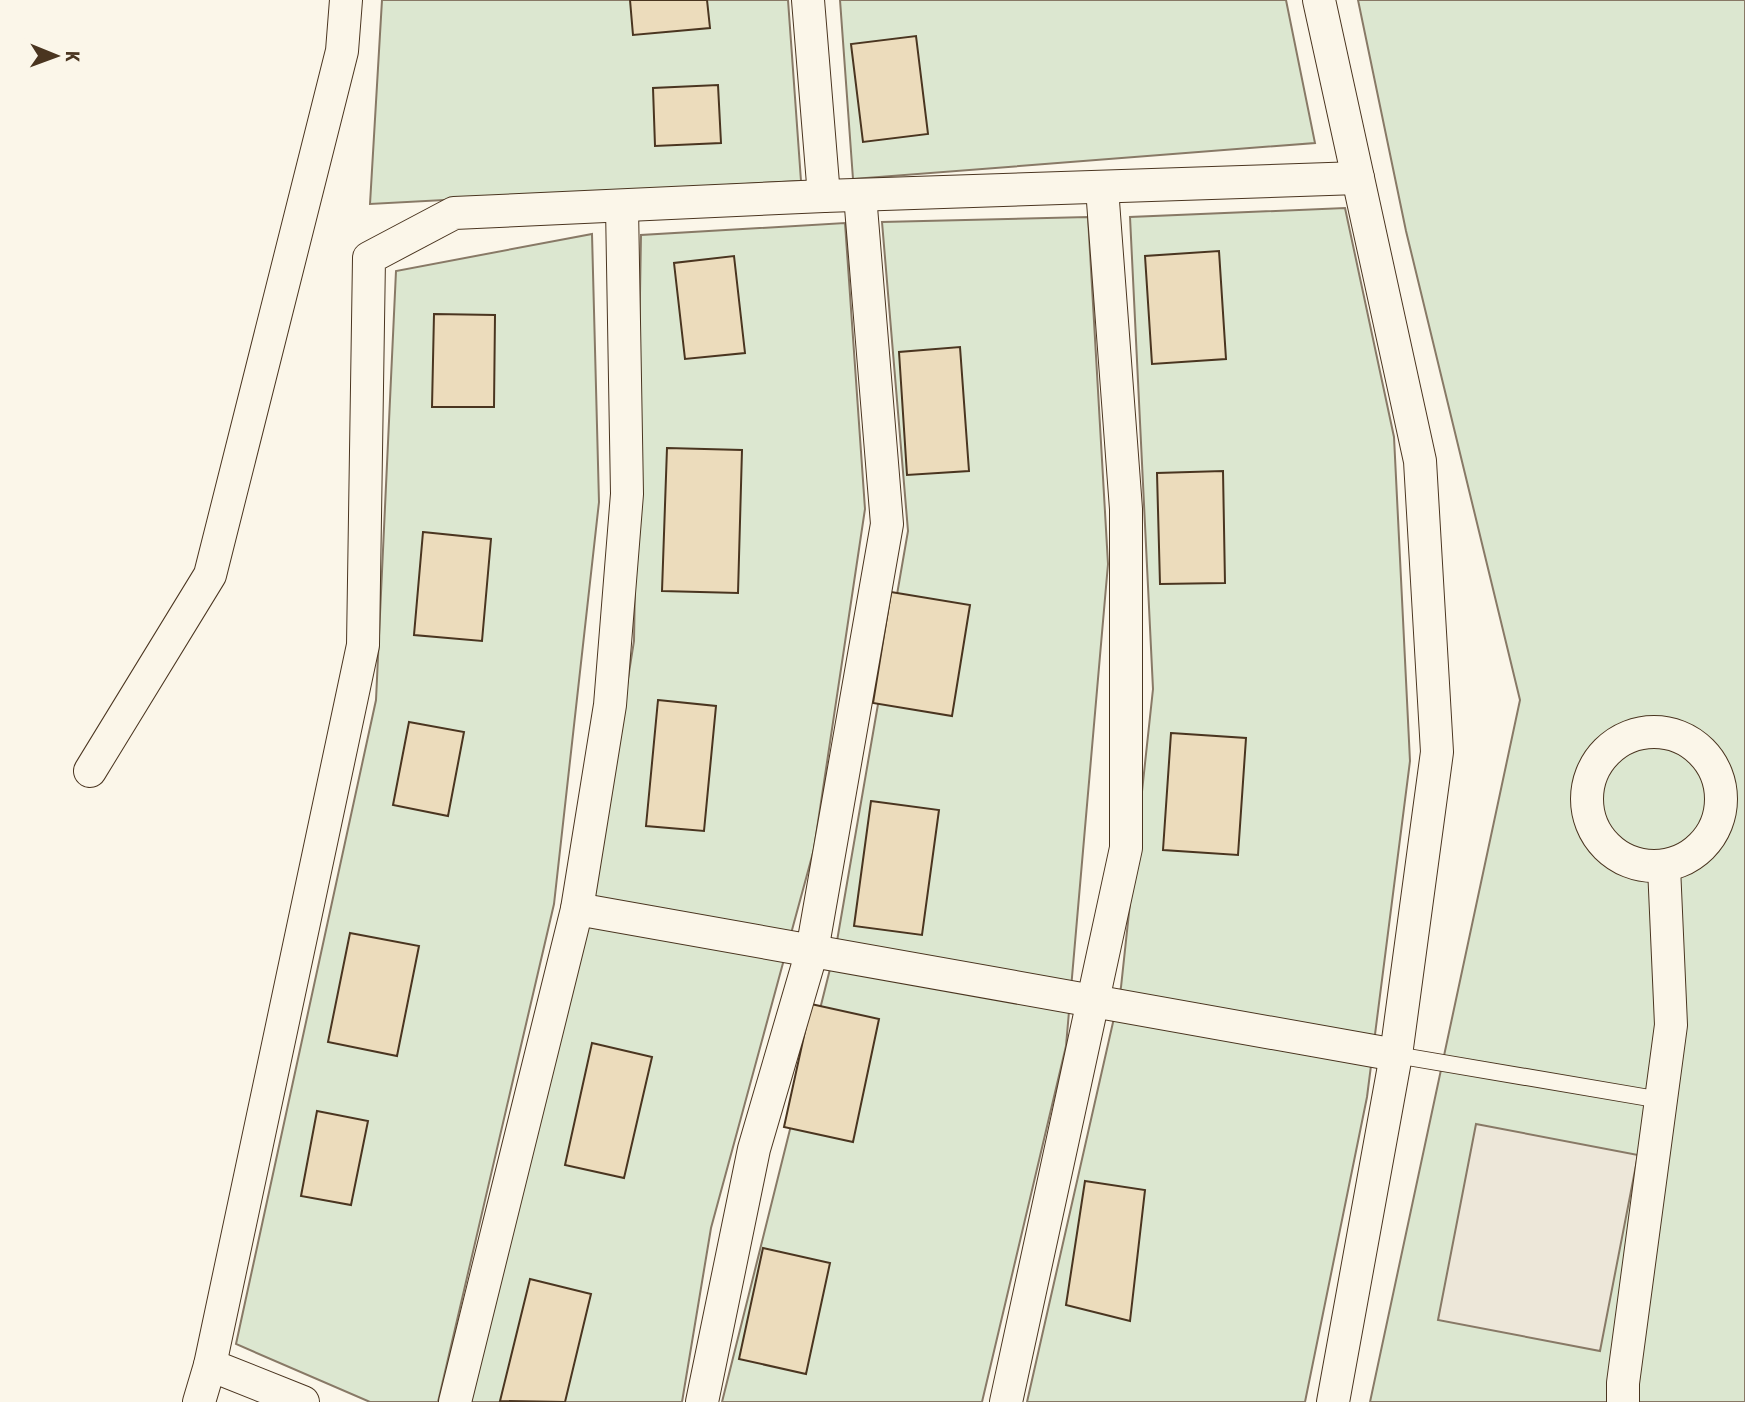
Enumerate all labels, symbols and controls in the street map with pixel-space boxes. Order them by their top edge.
north arrow [21,21,91,91]
text: K [61,51,84,62]

